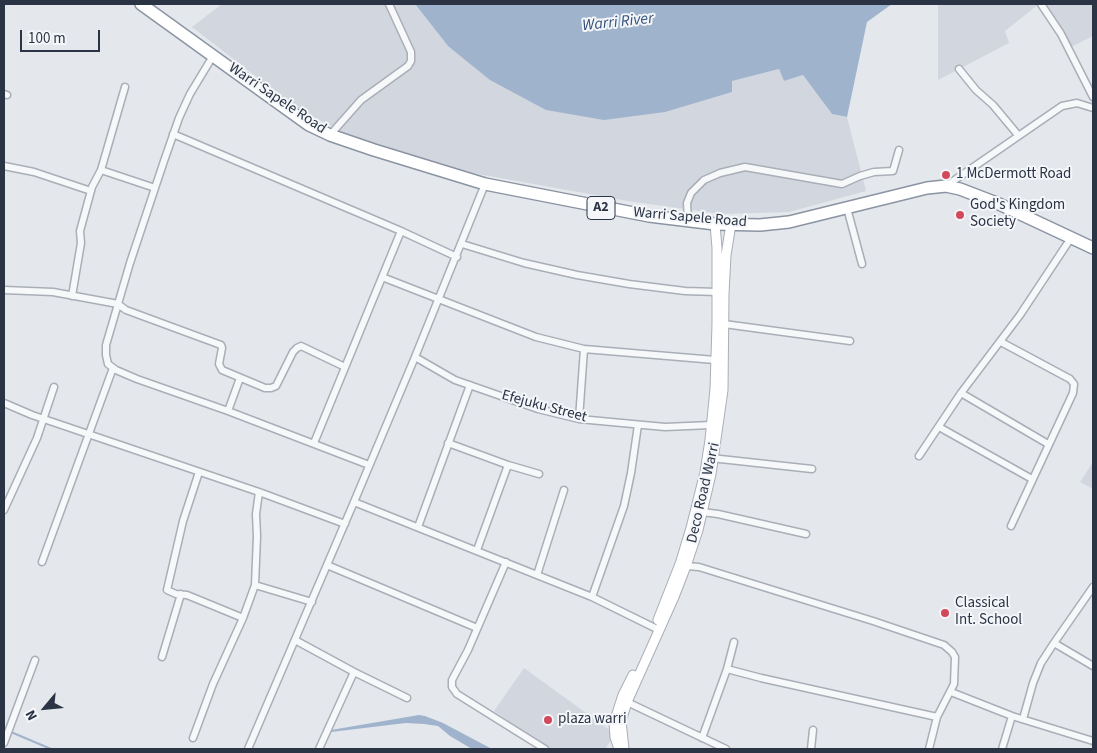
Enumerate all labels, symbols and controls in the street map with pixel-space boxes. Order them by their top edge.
water label: Warri River [581,10,655,36]
scale bar [22,20,102,52]
text: 100 m [28,28,66,49]
street label: Warri Sapele Road [225,60,329,138]
place label: 1 McDermott Road [956,166,1071,184]
marker: 1 McDermott Road [940,169,952,181]
road number: A2 [587,197,615,220]
place label: God's Kingdom Society [970,197,1065,232]
street label: Warri Sapele Road [632,204,748,232]
marker: God's Kingdom Society [954,209,966,221]
street label: Efejuku Street [499,387,589,427]
street label: Deco Road Warri [684,441,724,545]
place label: Classical Int. School [955,595,1022,630]
marker: Classical Int. School [939,607,951,619]
north arrow [20,683,70,733]
text: N [21,706,43,724]
place label: plaza warri [558,711,627,729]
marker: plaza warri [542,714,554,726]

